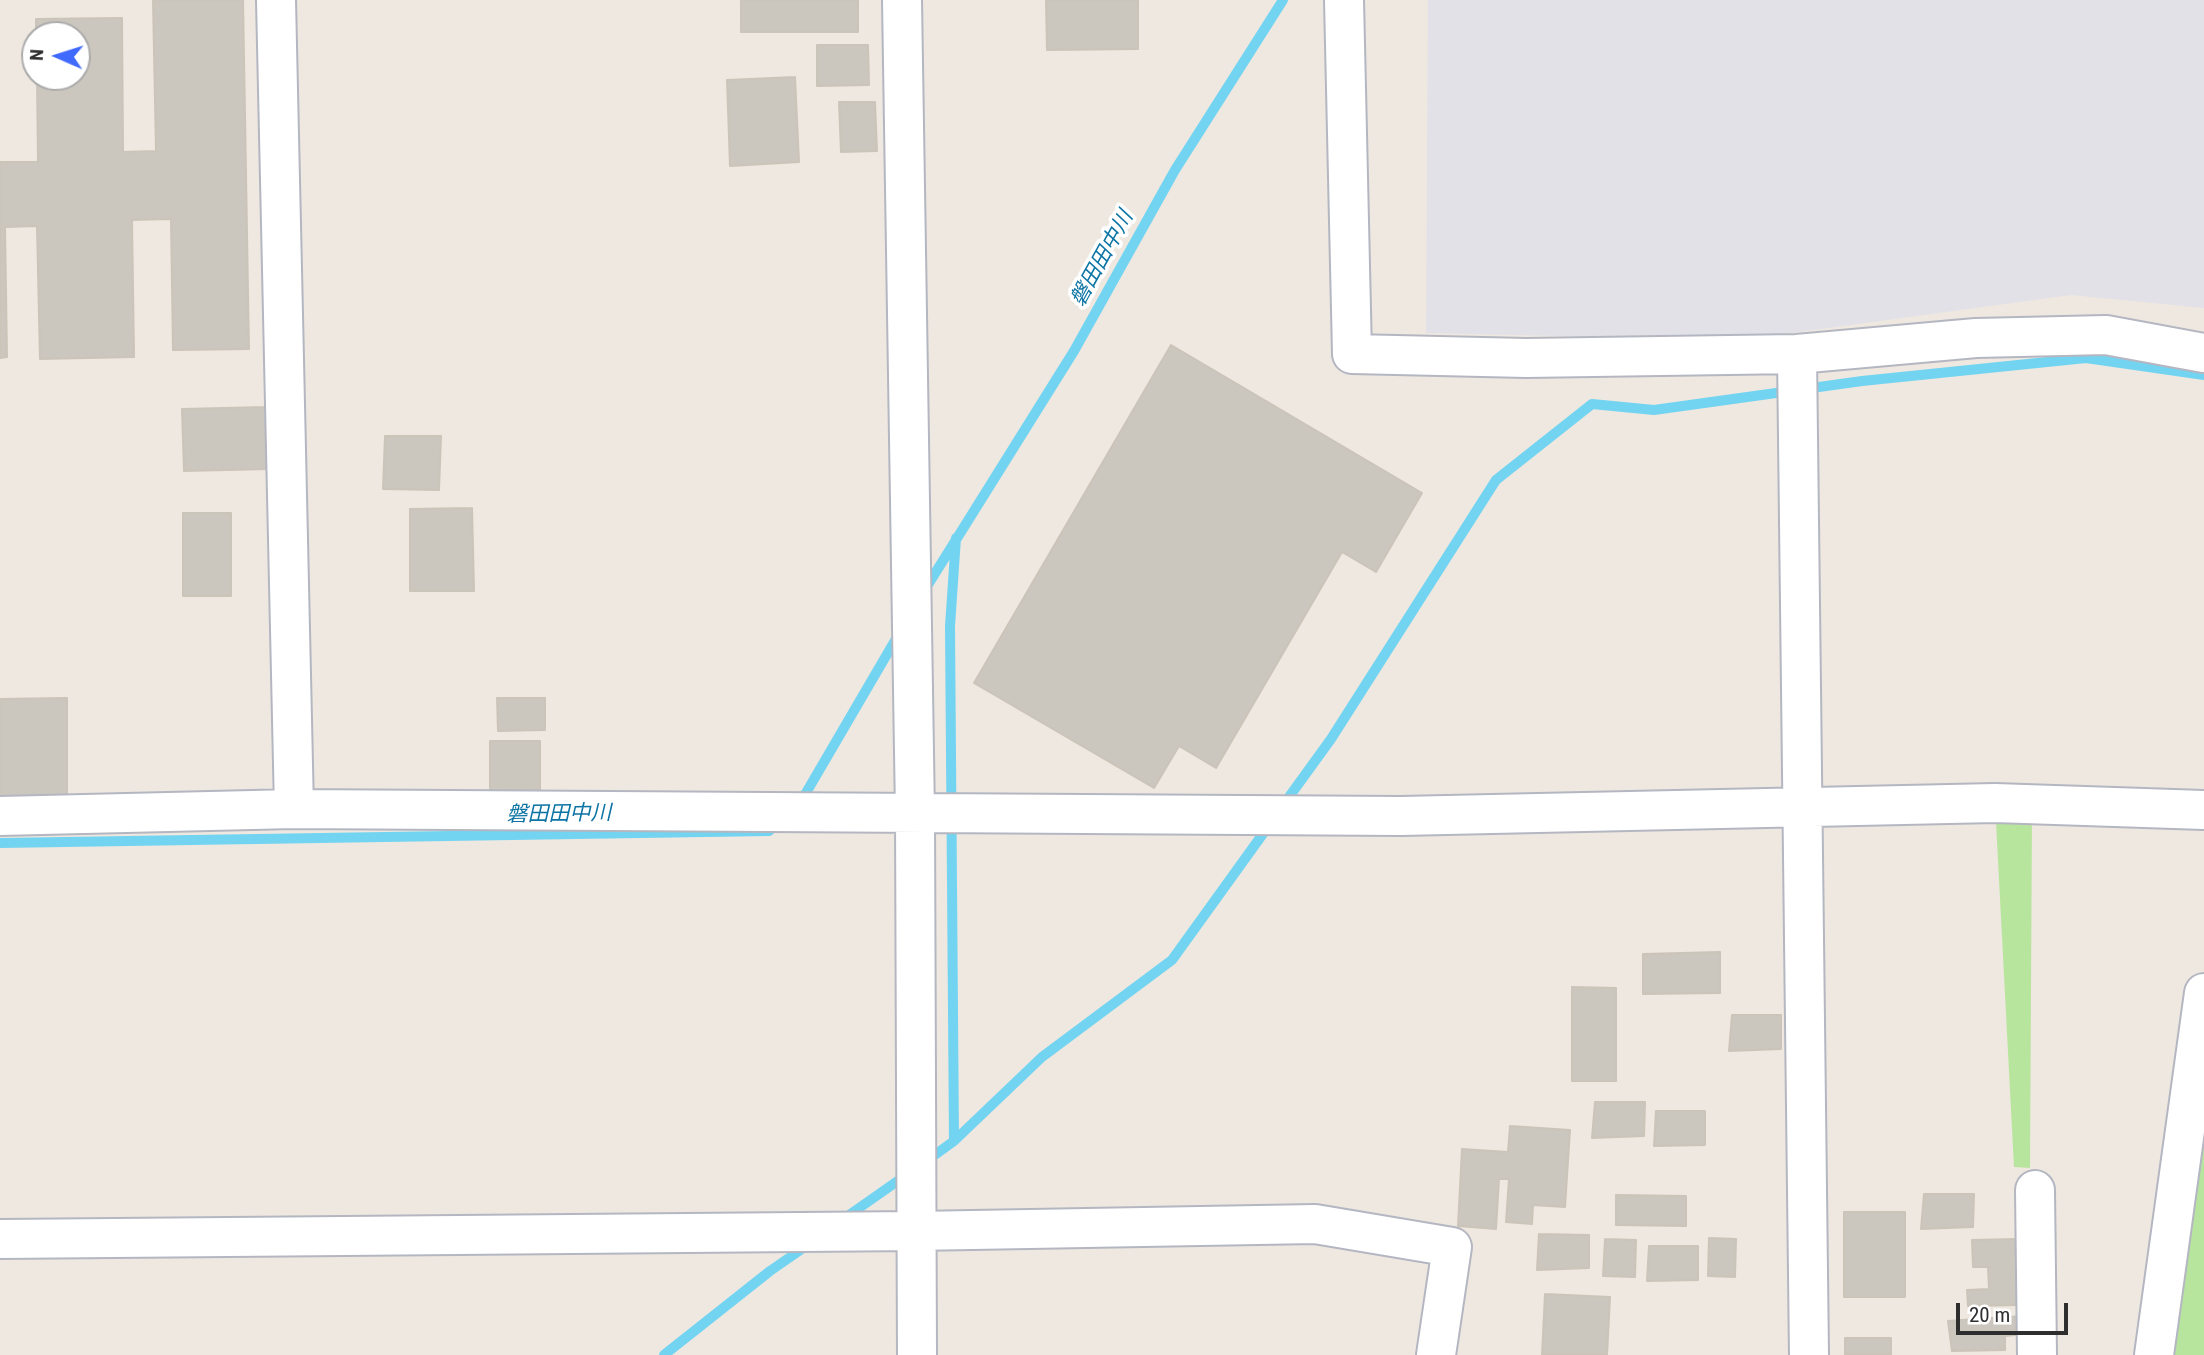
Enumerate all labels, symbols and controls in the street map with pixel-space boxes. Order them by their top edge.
north arrow [21,21,91,91]
text: N [25,49,48,61]
water label: 磐田田中川 [1067,207,1139,311]
water label: 磐田田中川 [506,801,612,829]
scale bar [1959,1288,2071,1332]
text: 20 m [1969,1303,2010,1327]

